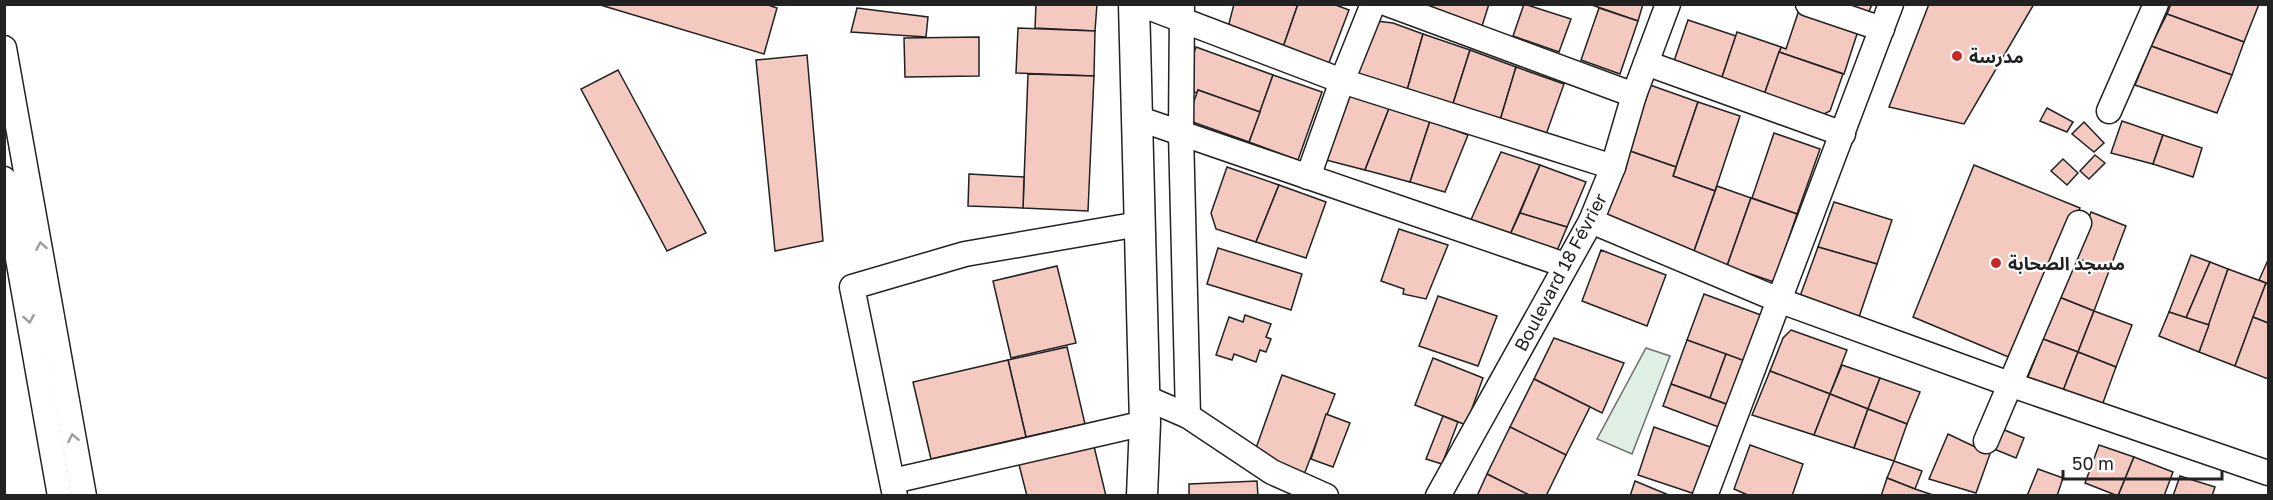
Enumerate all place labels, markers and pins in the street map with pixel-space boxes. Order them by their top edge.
place label: مدرسة [1969,45,2024,68]
marker: مدرسة [1950,49,1964,63]
place label: مسجد الصحابة [2008,252,2125,274]
marker: مسجد الصحابة [1989,256,2003,270]

